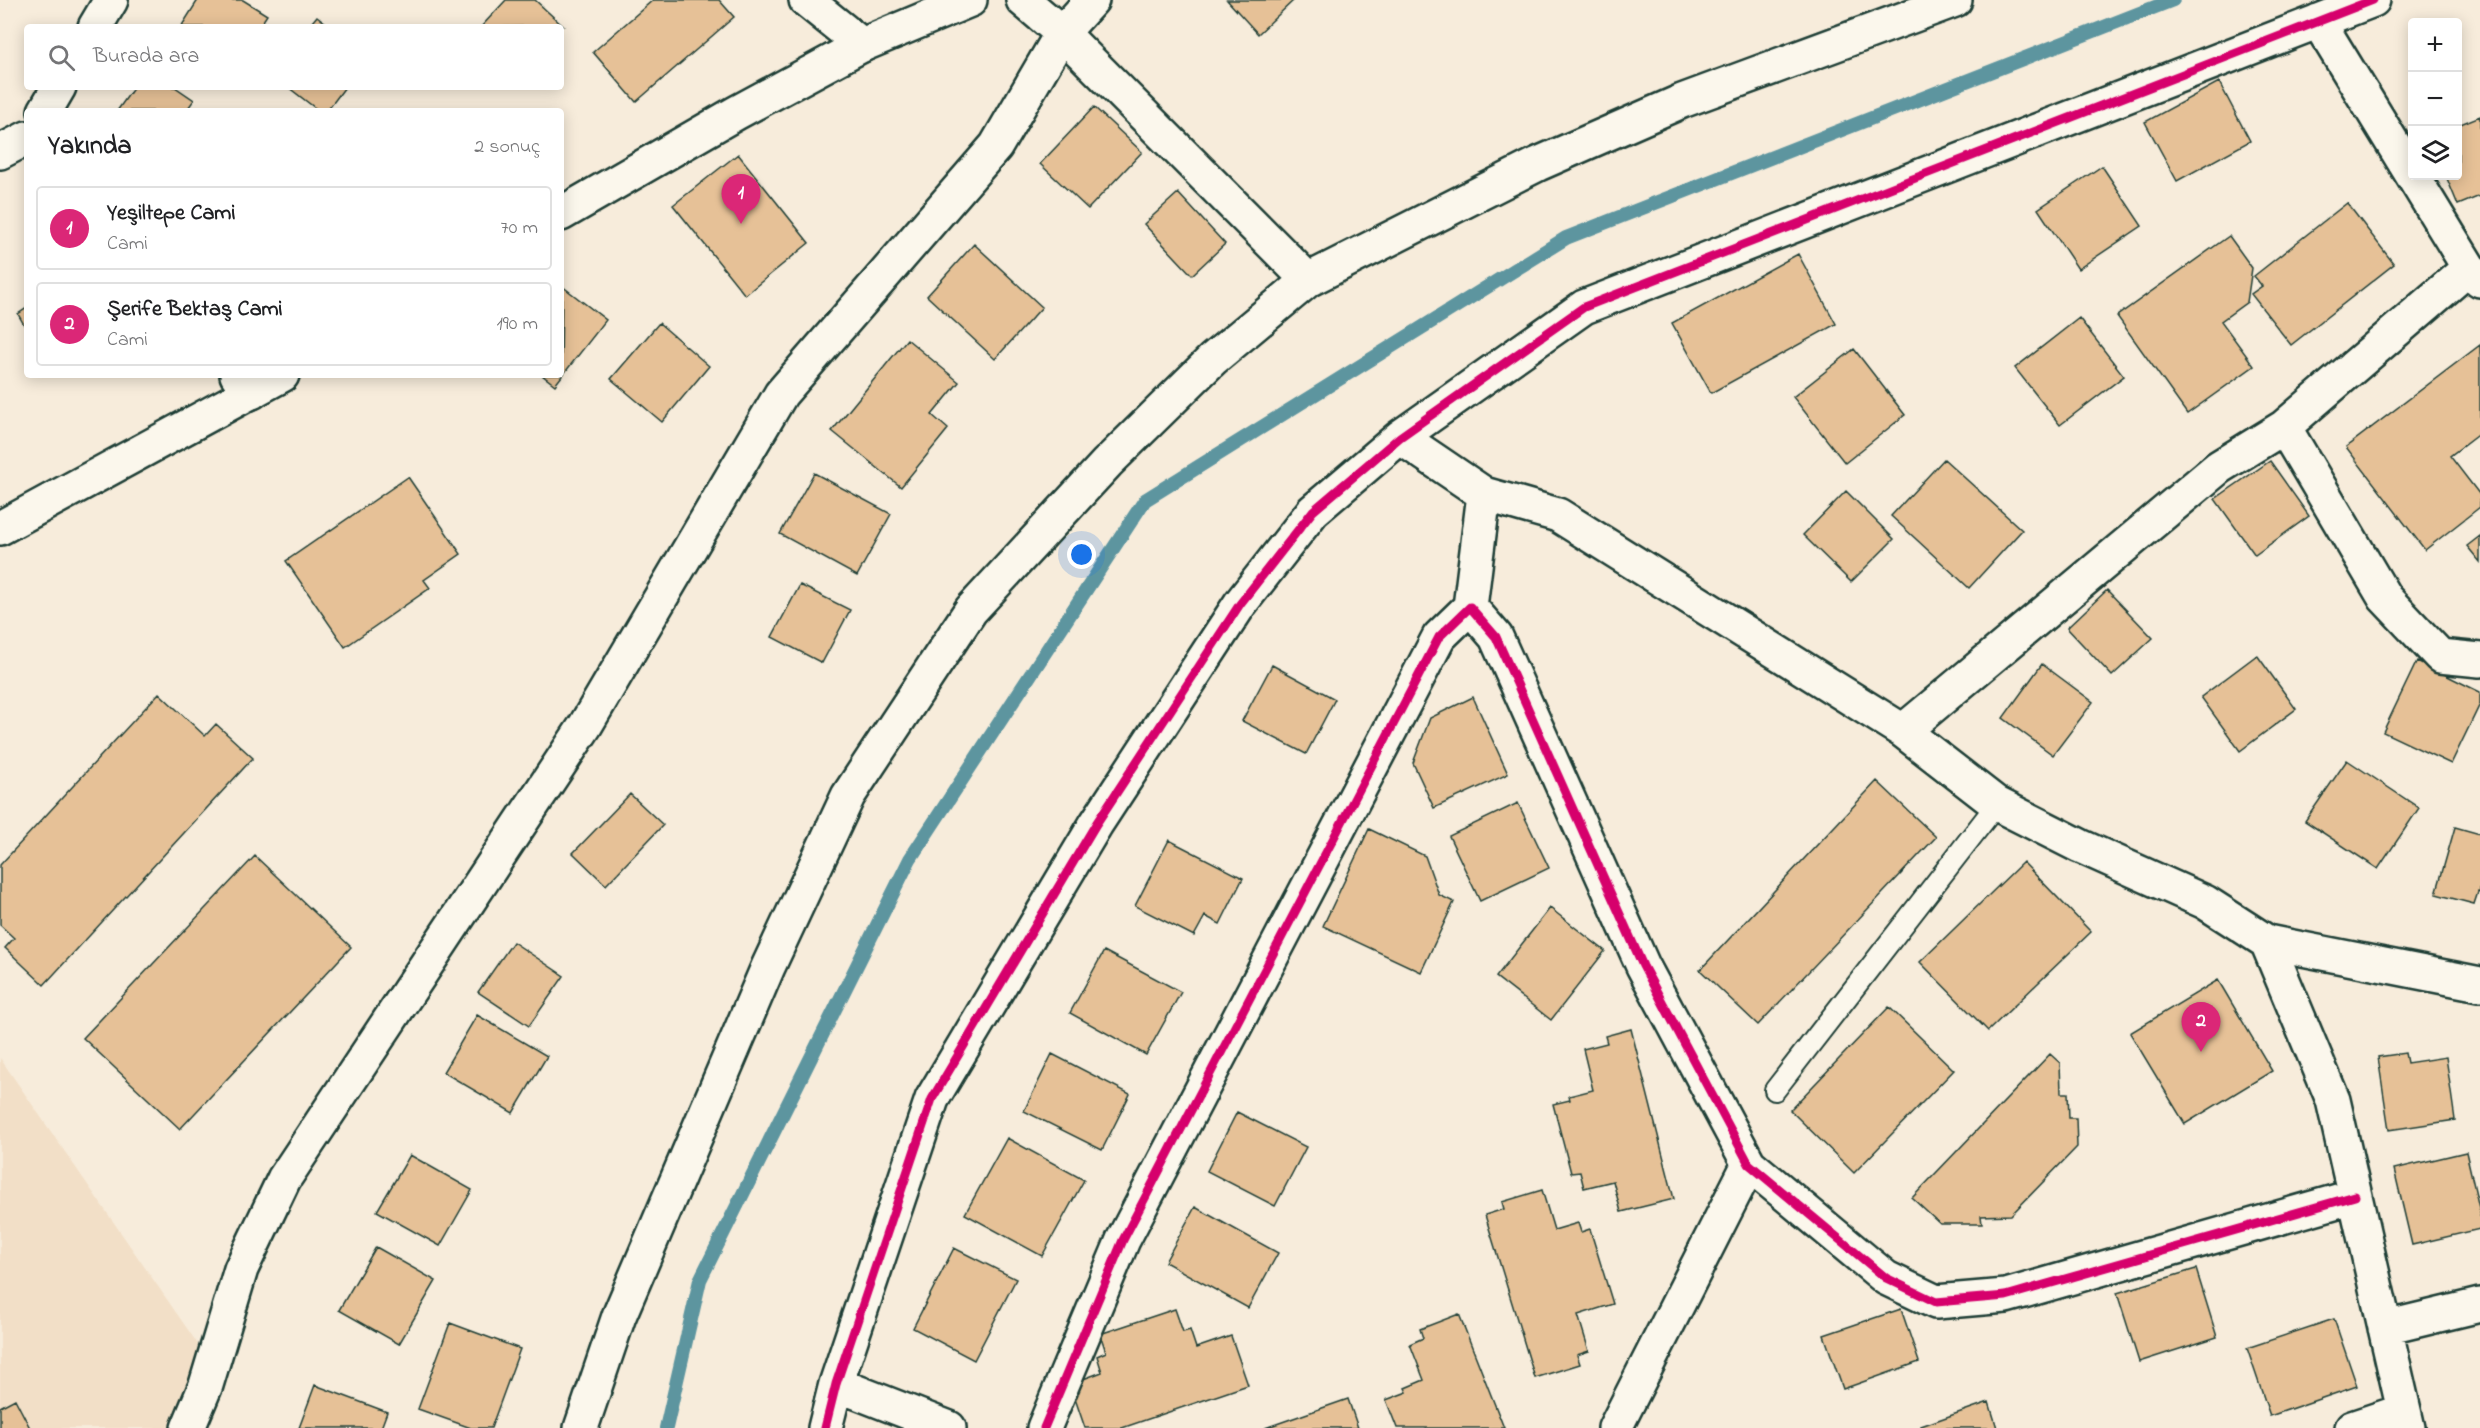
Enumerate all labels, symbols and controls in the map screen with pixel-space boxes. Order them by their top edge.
map controls [2408,18,2462,180]
button: + [2408,18,2462,72]
search box [24,24,564,90]
icon: search [45,41,78,74]
text: Burada ara [93,41,199,73]
button: − [2408,72,2462,126]
button: layers [2408,126,2462,180]
text: Yakında [48,128,132,166]
text: 2 sonuç [474,133,540,162]
pin: 1 [722,174,760,224]
text: Yeşiltepe Cami [107,198,235,230]
text: 1 [66,214,73,243]
text: 70 m [501,214,538,243]
text: Cami [107,230,148,259]
text: Şerife Bektaş Cami [107,294,283,326]
text: 2 [65,310,74,339]
text: 190 m [496,310,538,339]
text: Cami [107,326,148,355]
your location [1067,540,1096,569]
pin: 2 [2182,1002,2220,1052]

